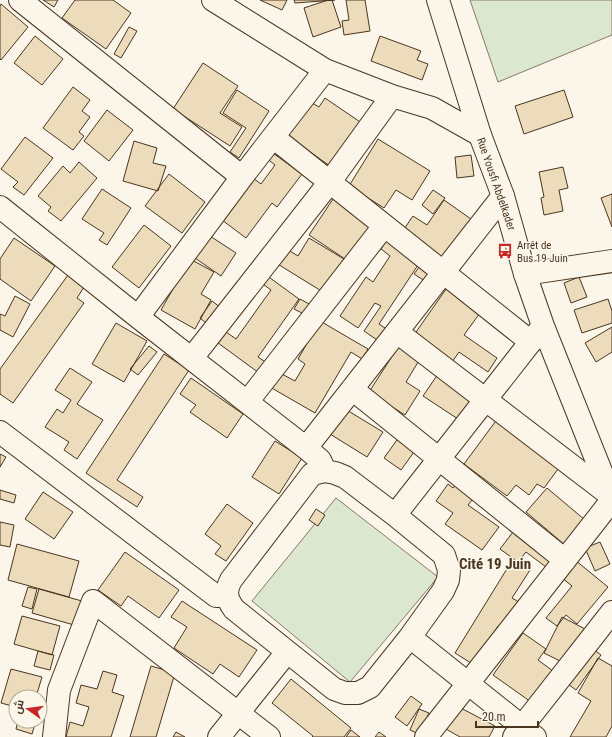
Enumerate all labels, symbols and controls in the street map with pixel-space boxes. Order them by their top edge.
street label: Rue Yousfi Abdelkader [474,136,518,233]
place label: Arrêt de Bus 19 Juin [517,239,568,265]
bus stop icon: Arrêt de Bus 19 Juin [496,242,514,260]
district label: Cité 19 Juin [459,555,531,573]
north arrow [8,689,48,729]
text: ش [11,698,27,715]
scale bar [476,703,538,729]
text: 20 m [482,710,506,724]

